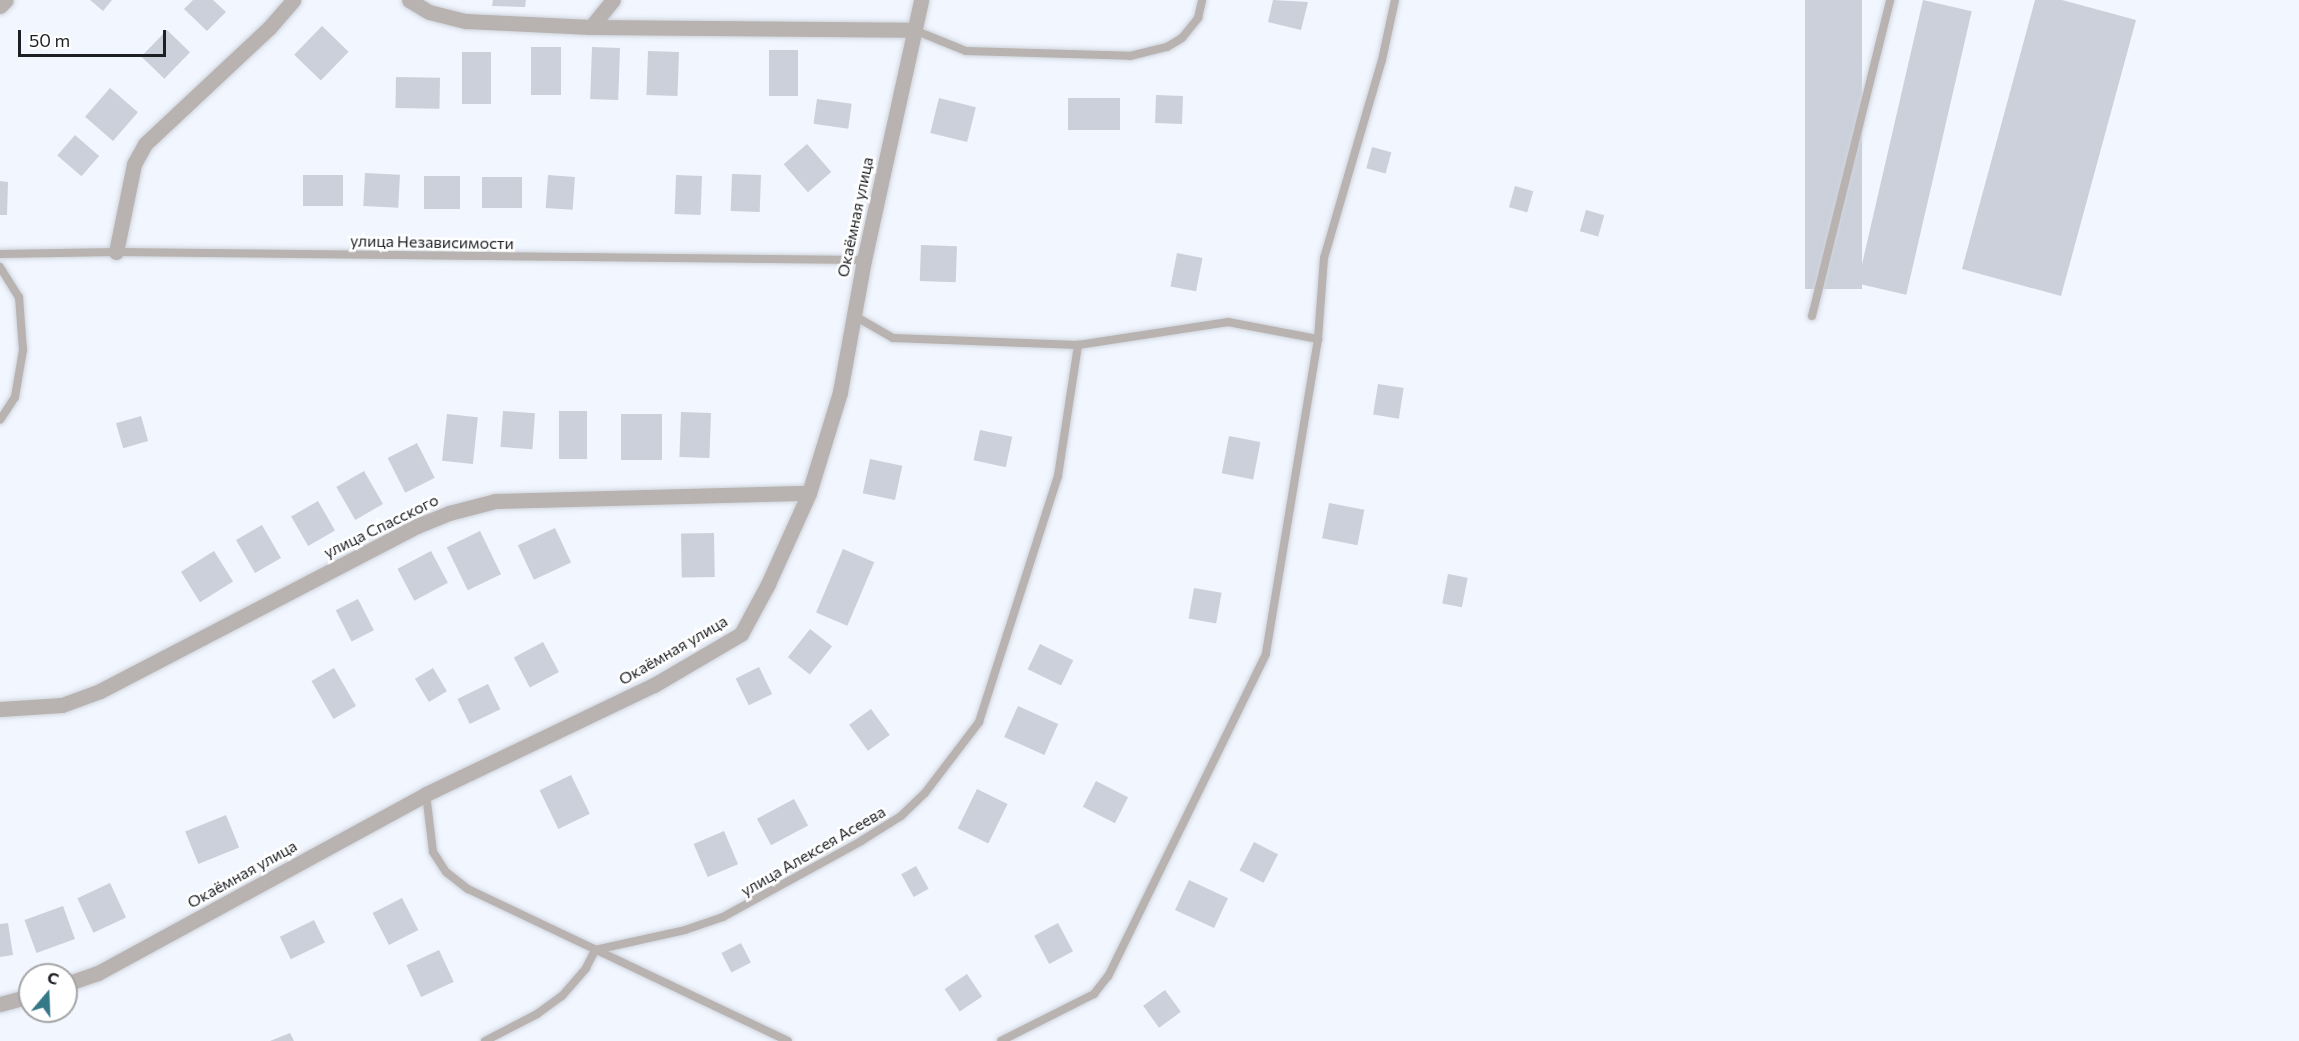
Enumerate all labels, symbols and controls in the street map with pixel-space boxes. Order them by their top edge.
scale bar [21,18,170,56]
text: 50 m [29,29,70,51]
street label: Окаёмная улица [833,155,877,279]
street label: улица Независимости [350,231,514,253]
street label: улица Спасского [321,490,441,562]
street label: Окаёмная улица [615,611,731,689]
street label: улица Алексея Асеева [737,802,889,900]
street label: Окаёмная улица [184,836,300,912]
north arrow [18,963,78,1023]
text: С [45,967,62,988]

